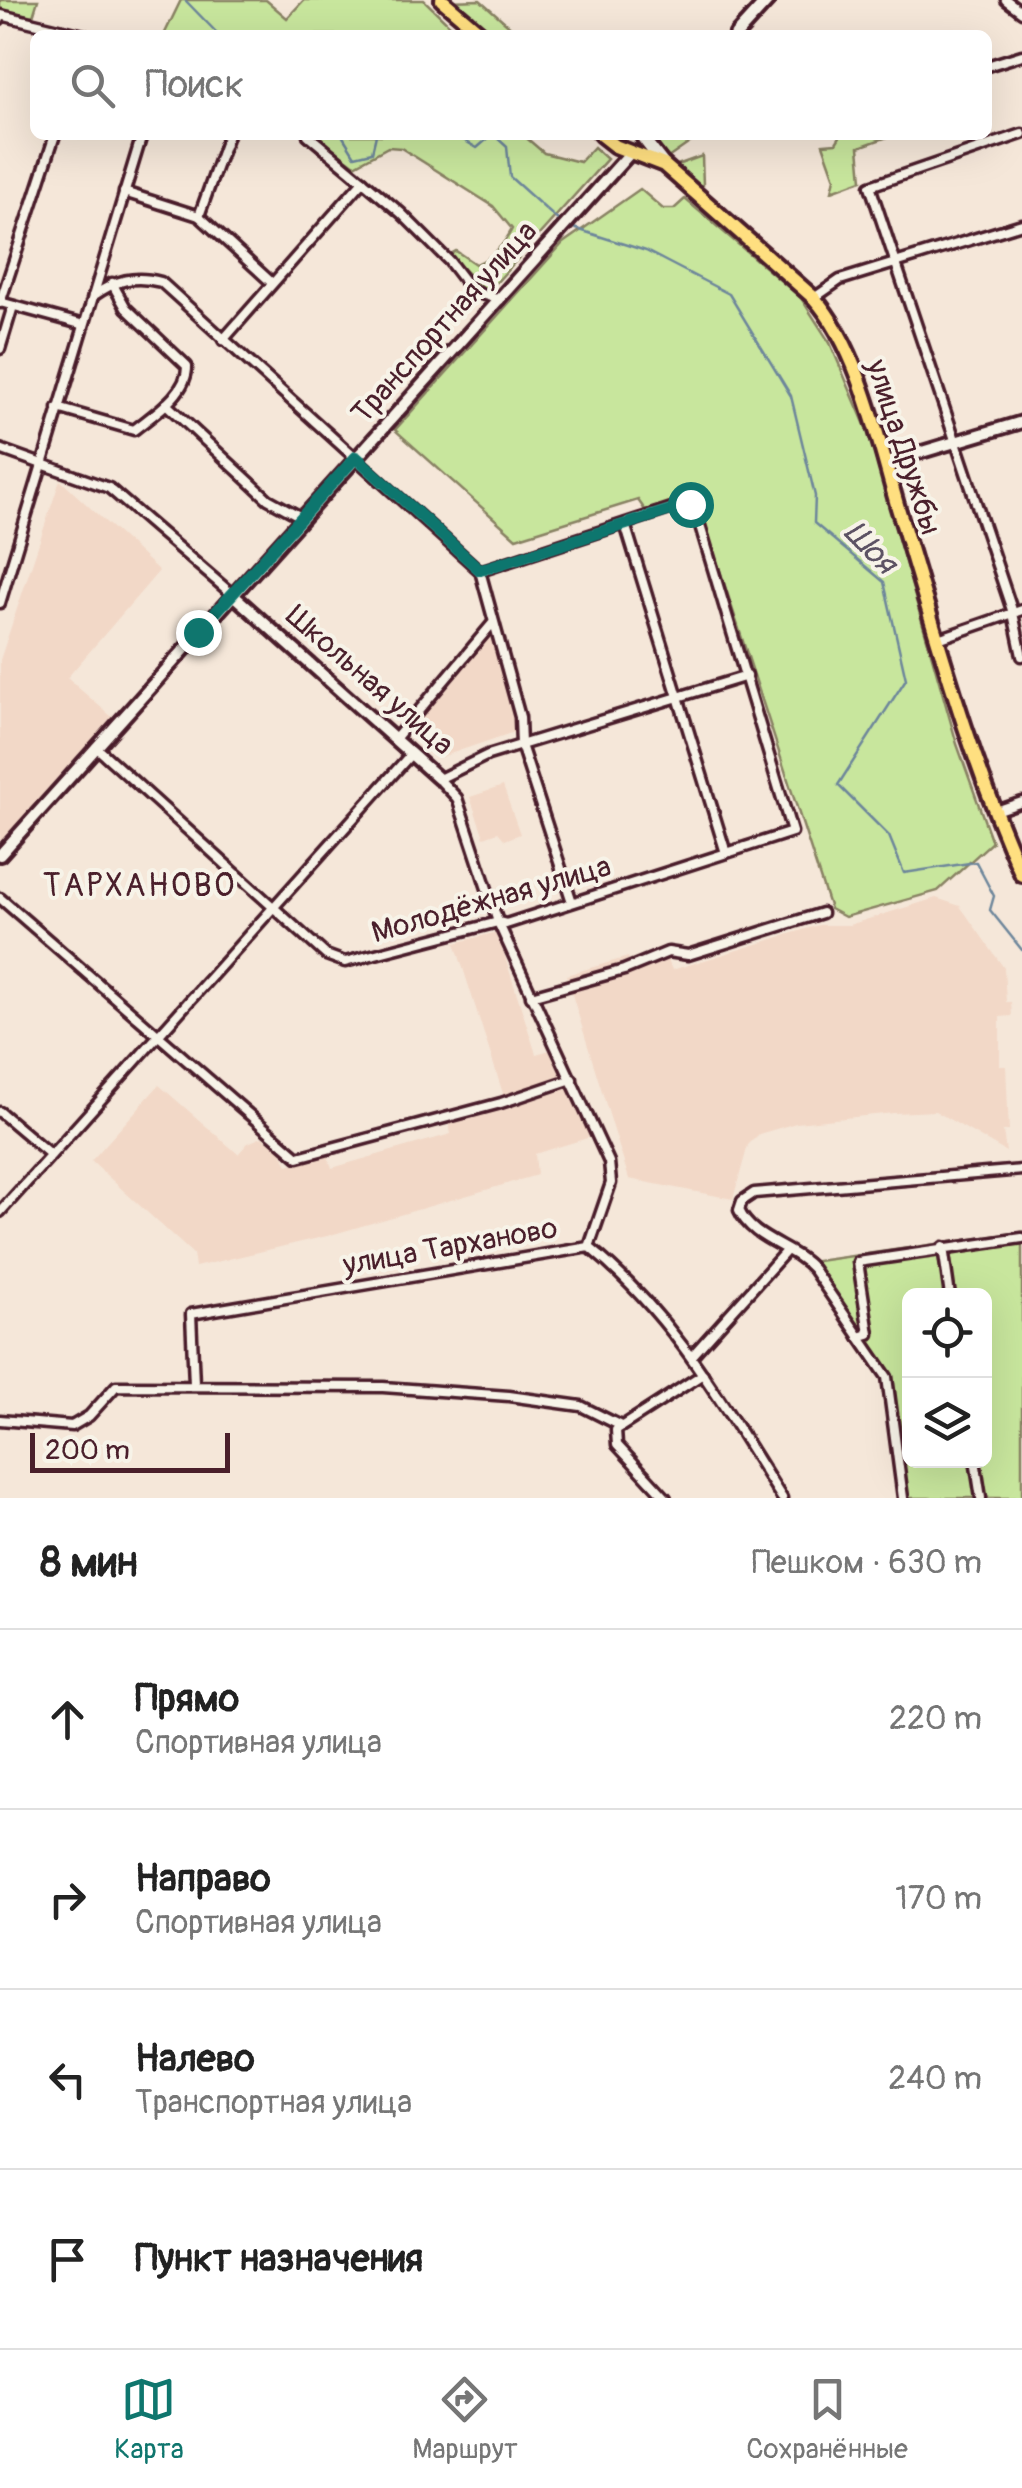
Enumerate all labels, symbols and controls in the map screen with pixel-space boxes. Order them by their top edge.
search box [30,30,992,140]
icon: search [65,58,120,113]
text: Поиск [145,61,244,109]
street label: Транспортная улица [344,213,545,431]
street label: улица Дружбы [858,354,949,539]
route start [668,482,714,528]
water label: Шоя [836,513,907,585]
street label: Школьная улица [278,598,461,763]
route end [176,610,222,656]
street label: Молодёжная улица [367,848,615,951]
district label: ТАРХАНОВО [43,866,237,906]
street label: улица Тарханово [339,1209,560,1284]
map controls [902,1288,992,1468]
button: locate [902,1288,992,1378]
button: layers [902,1378,992,1468]
scale bar [30,1428,230,1472]
text: 200 m [45,1433,130,1468]
text: 8 мин [40,1537,138,1589]
text: Пешком · 630 m [752,1543,982,1583]
text: Прямо [135,1675,239,1723]
icon: ahead [40,1692,95,1747]
text: 220 m [889,1699,982,1739]
text: Спортивная улица [135,1723,382,1763]
text: Направо [135,1855,271,1903]
icon: right [40,1872,95,1927]
text: 170 m [895,1879,982,1919]
text: Спортивная улица [135,1903,382,1943]
text: Налево [135,2035,255,2083]
icon: left [40,2052,95,2107]
text: 240 m [888,2059,982,2099]
text: Транспортная улица [135,2083,412,2123]
icon: arrive [40,2232,95,2287]
text: Пункт назначения [135,2235,423,2283]
tab: Карта [114,2372,184,2467]
tab: Маршрут [412,2372,518,2467]
tab: Сохранённые [746,2372,908,2467]

